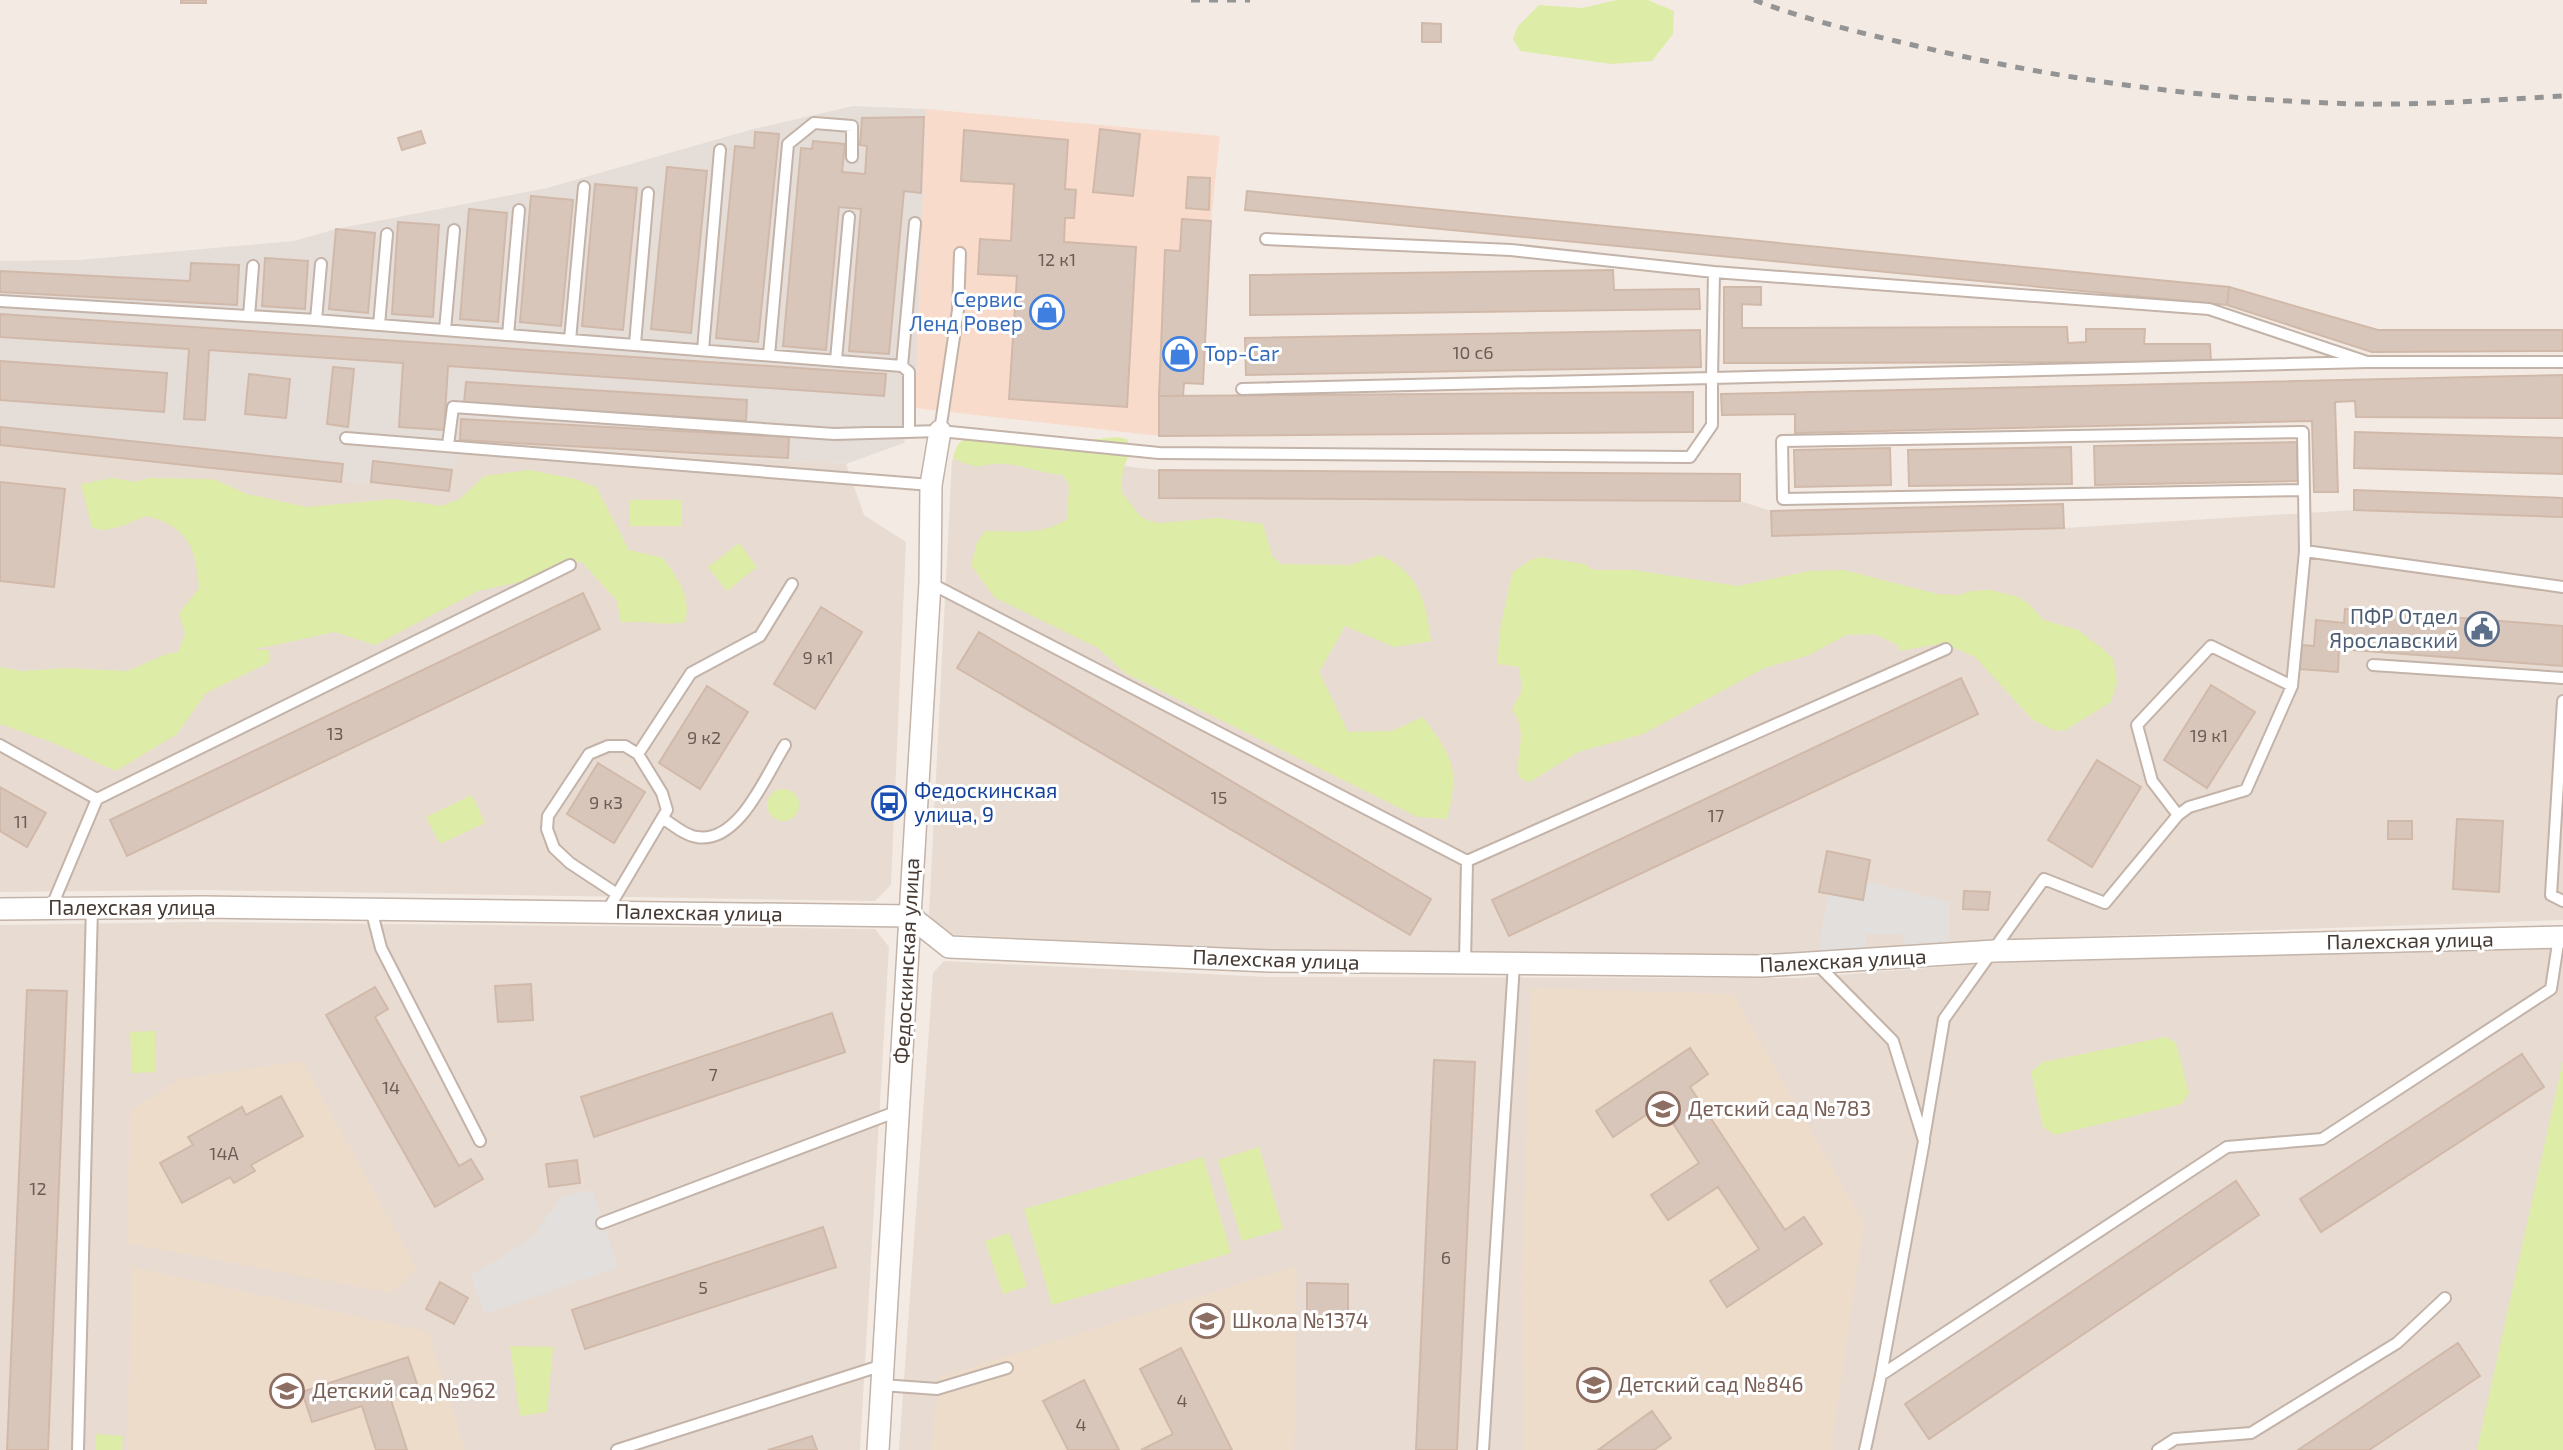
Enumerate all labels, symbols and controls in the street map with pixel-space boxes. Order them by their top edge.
house number: 12 к1 [1038,248,1076,270]
place label: Сервис Ленд Ровер [909,286,1023,335]
shop icon: Сервис Ленд Ровер [1028,293,1066,331]
shop icon: Top-Car [1161,335,1199,373]
place label: Top-Car [1204,340,1280,365]
house number: 10 с6 [1452,341,1494,363]
place label: ПФР Отдел Ярославский [2329,603,2458,652]
public building icon: ПФР Отдел Ярославский [2463,610,2501,648]
house number: 9 к1 [802,646,834,668]
house number: 13 [326,722,344,744]
house number: 19 к1 [2190,724,2228,746]
house number: 9 к2 [687,726,721,748]
place label: Федоскинская улица, 9 [914,777,1057,827]
bus stop icon: Федоскинская улица, 9 [870,784,908,822]
house number: 15 [1211,786,1227,808]
house number: 9 к3 [589,791,623,813]
house number: 17 [1708,804,1724,826]
house number: 11 [14,810,28,832]
street label: Федоскинская улица [888,857,924,1065]
street label: Палехская улица [48,894,216,920]
street label: Палехская улица [615,898,783,926]
street label: Палехская улица [2326,926,2494,954]
street label: Палехская улица [1192,943,1360,975]
street label: Палехская улица [1759,943,1927,977]
house number: 7 [708,1063,718,1085]
house number: 14 [382,1076,400,1098]
school or university icon: Детский сад №783 [1644,1090,1682,1128]
place label: Детский сад №783 [1688,1095,1871,1120]
house number: 14А [209,1142,240,1164]
house number: 12 [29,1177,47,1199]
house number: 6 [1441,1246,1451,1268]
house number: 5 [698,1276,708,1298]
school or university icon: Школа №1374 [1188,1302,1226,1340]
place label: Школа №1374 [1232,1307,1369,1332]
school or university icon: Детский сад №846 [1575,1366,1613,1404]
place label: Детский сад №846 [1618,1371,1804,1396]
school or university icon: Детский сад №962 [268,1372,306,1410]
place label: Детский сад №962 [312,1377,496,1402]
house number: 4 [1176,1389,1188,1411]
house number: 4 [1075,1413,1087,1435]

